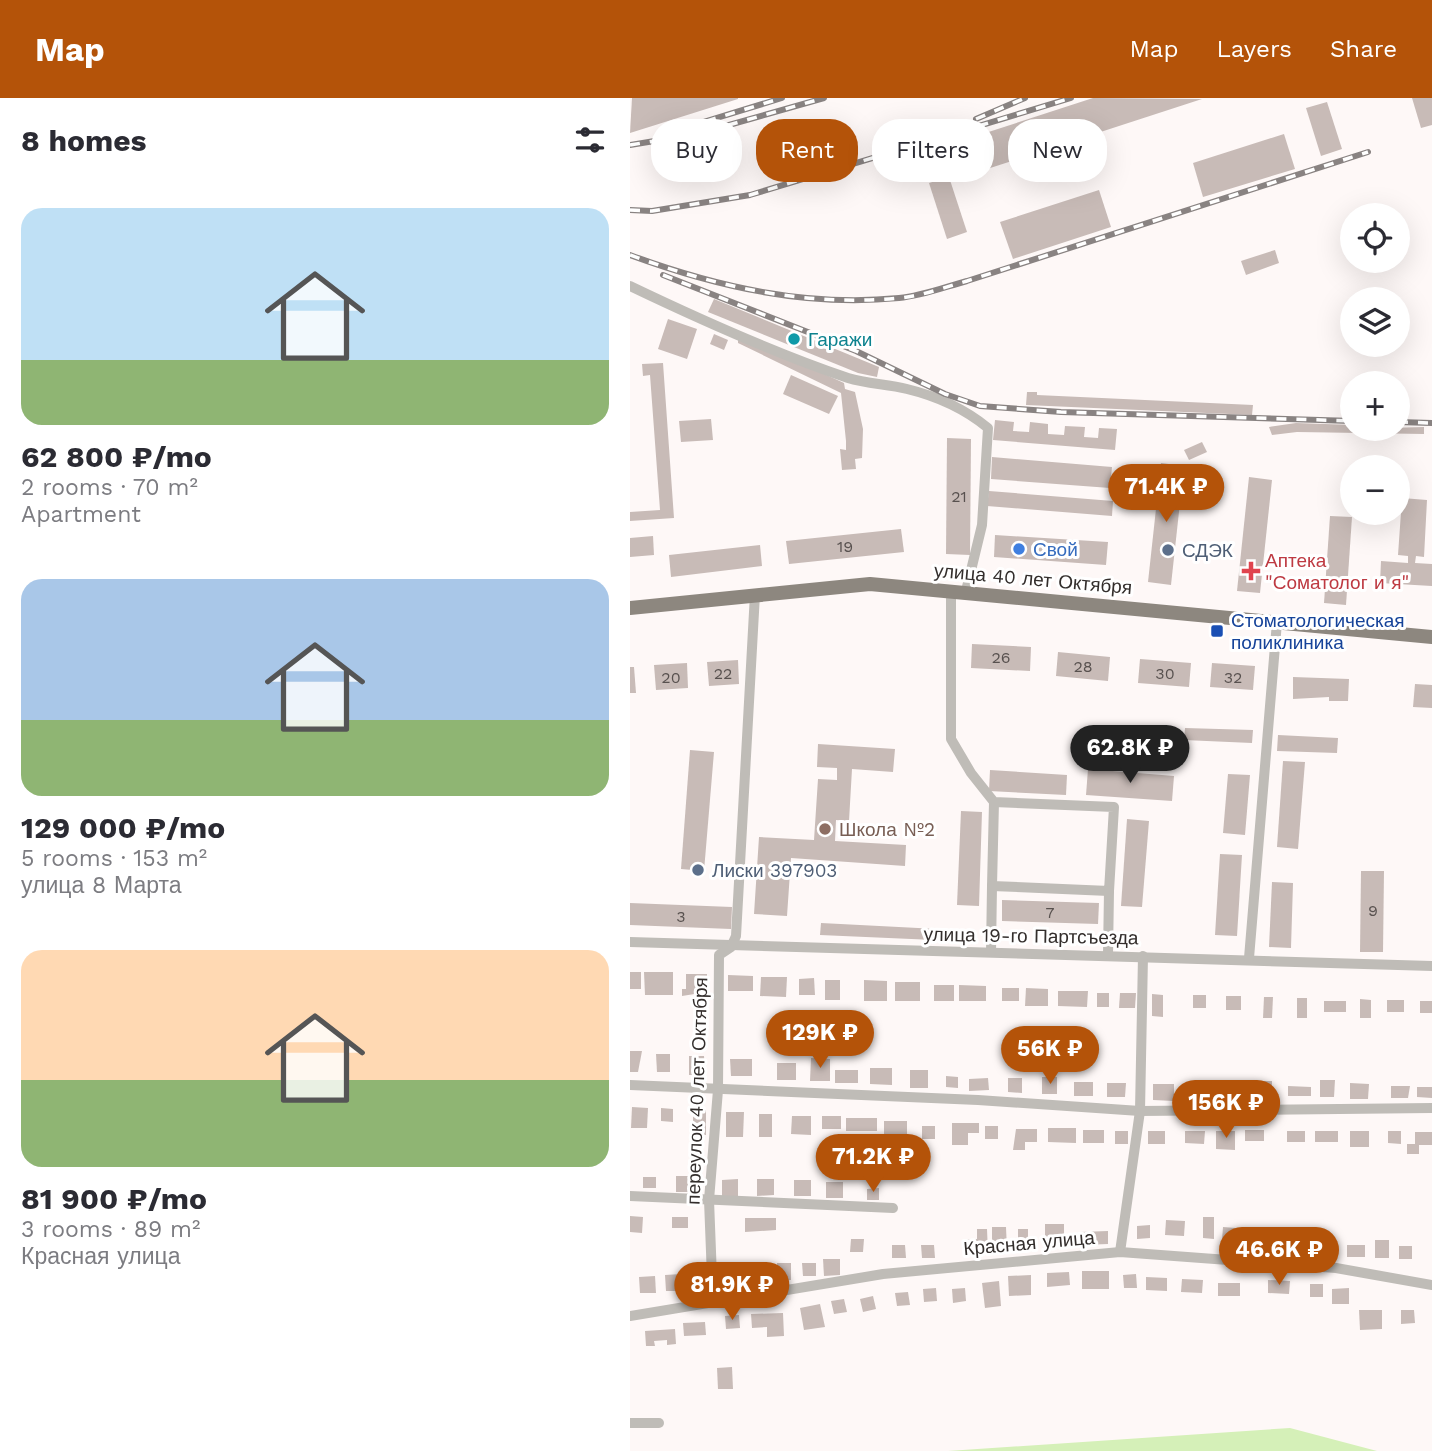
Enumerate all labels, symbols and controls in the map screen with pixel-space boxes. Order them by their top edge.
text: Map [35,30,105,69]
text: Map [1130,35,1178,63]
text: Layers [1216,35,1292,63]
text: Share [1330,35,1397,63]
chip: Buy [651,119,742,182]
chip: Rent [756,119,858,182]
chip: Filters [872,119,994,182]
chip: New [1008,119,1107,182]
icon: filters [571,121,609,159]
text: 8 homes [21,123,147,158]
map controls [1340,203,1410,525]
button: locate [1340,203,1410,273]
icon: home [252,253,378,379]
button: layers [1340,287,1410,357]
place label: Гаражи [808,328,872,351]
marker: Гаражи [786,331,802,347]
button: + [1340,371,1410,441]
text: 62 800 ₽/mo [21,439,212,474]
button: − [1340,455,1410,525]
pin: 71.4K ₽ [1101,464,1231,524]
text: 71.4K ₽ [1124,473,1208,500]
text: 2 rooms · 70 m² [21,474,198,501]
house number: 21 [951,487,967,506]
text: Apartment [21,501,141,528]
house number: 19 [837,537,853,556]
place label: Свой [1033,538,1078,561]
place label: СДЭК [1182,539,1233,562]
marker: Свой [1011,541,1027,557]
marker: СДЭК [1160,542,1176,558]
place label: Аптека "Соматолог и я" [1265,549,1409,594]
street label: улица 40 лет Октября [933,559,1133,599]
marker: Аптека "Соматолог и я" [1243,563,1259,579]
place label: Стоматологическая поликлиника [1231,609,1405,654]
marker: Стоматологическая поликлиника [1209,623,1225,639]
icon: home [252,624,378,750]
house number: 26 [991,648,1011,667]
house number: 28 [1073,657,1093,676]
house number: 22 [714,664,732,683]
house number: 30 [1155,664,1175,683]
house number: 20 [661,668,681,687]
house number: 32 [1224,668,1242,687]
pin: 62.8K ₽ [1065,726,1195,785]
text: 62.8K ₽ [1086,734,1174,761]
text: 129 000 ₽/mo [21,810,225,845]
place label: Школа №2 [839,818,935,841]
marker: Школа №2 [817,821,833,837]
text: 5 rooms · 153 m² [21,845,207,872]
place label: Лиски 397903 [712,859,837,882]
marker: Лиски 397903 [690,862,706,878]
text: улица 8 Марта [21,872,182,899]
house number: 9 [1368,901,1378,920]
house number: 7 [1046,903,1055,922]
house number: 3 [676,907,686,926]
street label: улица 19-го Партсъезда [923,923,1139,949]
street label: переулок 40 лет Октября [682,977,712,1205]
icon: home [252,995,378,1121]
pin: 129K ₽ [763,1010,877,1070]
text: 129K ₽ [782,1019,858,1046]
pin: 56K ₽ [1001,1026,1099,1086]
text: 56K ₽ [1017,1035,1083,1062]
pin: 156K ₽ [1169,1080,1283,1140]
text: 156K ₽ [1188,1089,1264,1116]
pin: 71.2K ₽ [808,1134,938,1194]
text: 71.2K ₽ [832,1143,914,1170]
text: 81 900 ₽/mo [21,1181,207,1216]
text: 3 rooms · 89 m² [21,1216,200,1243]
street label: Красная улица [962,1226,1096,1260]
pin: 46.6K ₽ [1214,1228,1344,1287]
text: 46.6K ₽ [1235,1236,1323,1263]
text: Красная улица [21,1243,181,1270]
pin: 81.9K ₽ [667,1262,797,1322]
text: 81.9K ₽ [690,1271,774,1298]

